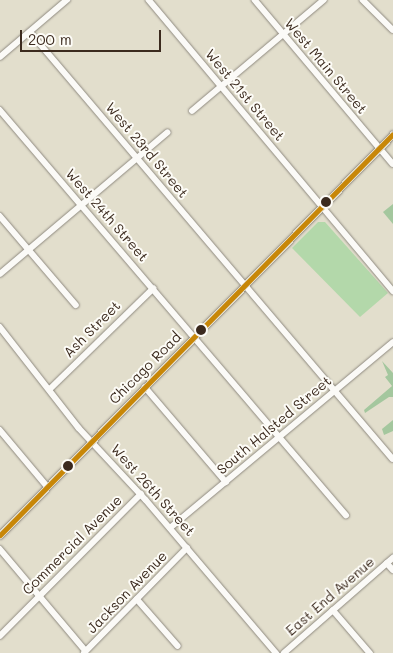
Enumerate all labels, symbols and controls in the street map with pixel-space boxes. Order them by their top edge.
street label: West Main Street [281,15,371,117]
scale bar [22,20,164,52]
text: 200 m [28,29,72,49]
street label: West 21st Street [202,46,288,144]
street label: West 23rd Street [102,99,192,201]
street label: West 24th Street [62,165,152,265]
unlabelled marker [321,197,331,207]
street label: Ash Street [60,297,124,361]
unlabelled marker [196,325,206,335]
street label: Chicago Road [106,329,184,407]
street label: South Halsted Street [213,372,335,478]
street label: West 26th Street [107,441,199,539]
unlabelled marker [63,461,73,471]
street label: Commercial Avenue [19,492,125,598]
street label: Jackson Avenue [83,547,171,637]
street label: East End Avenue [282,553,378,639]

